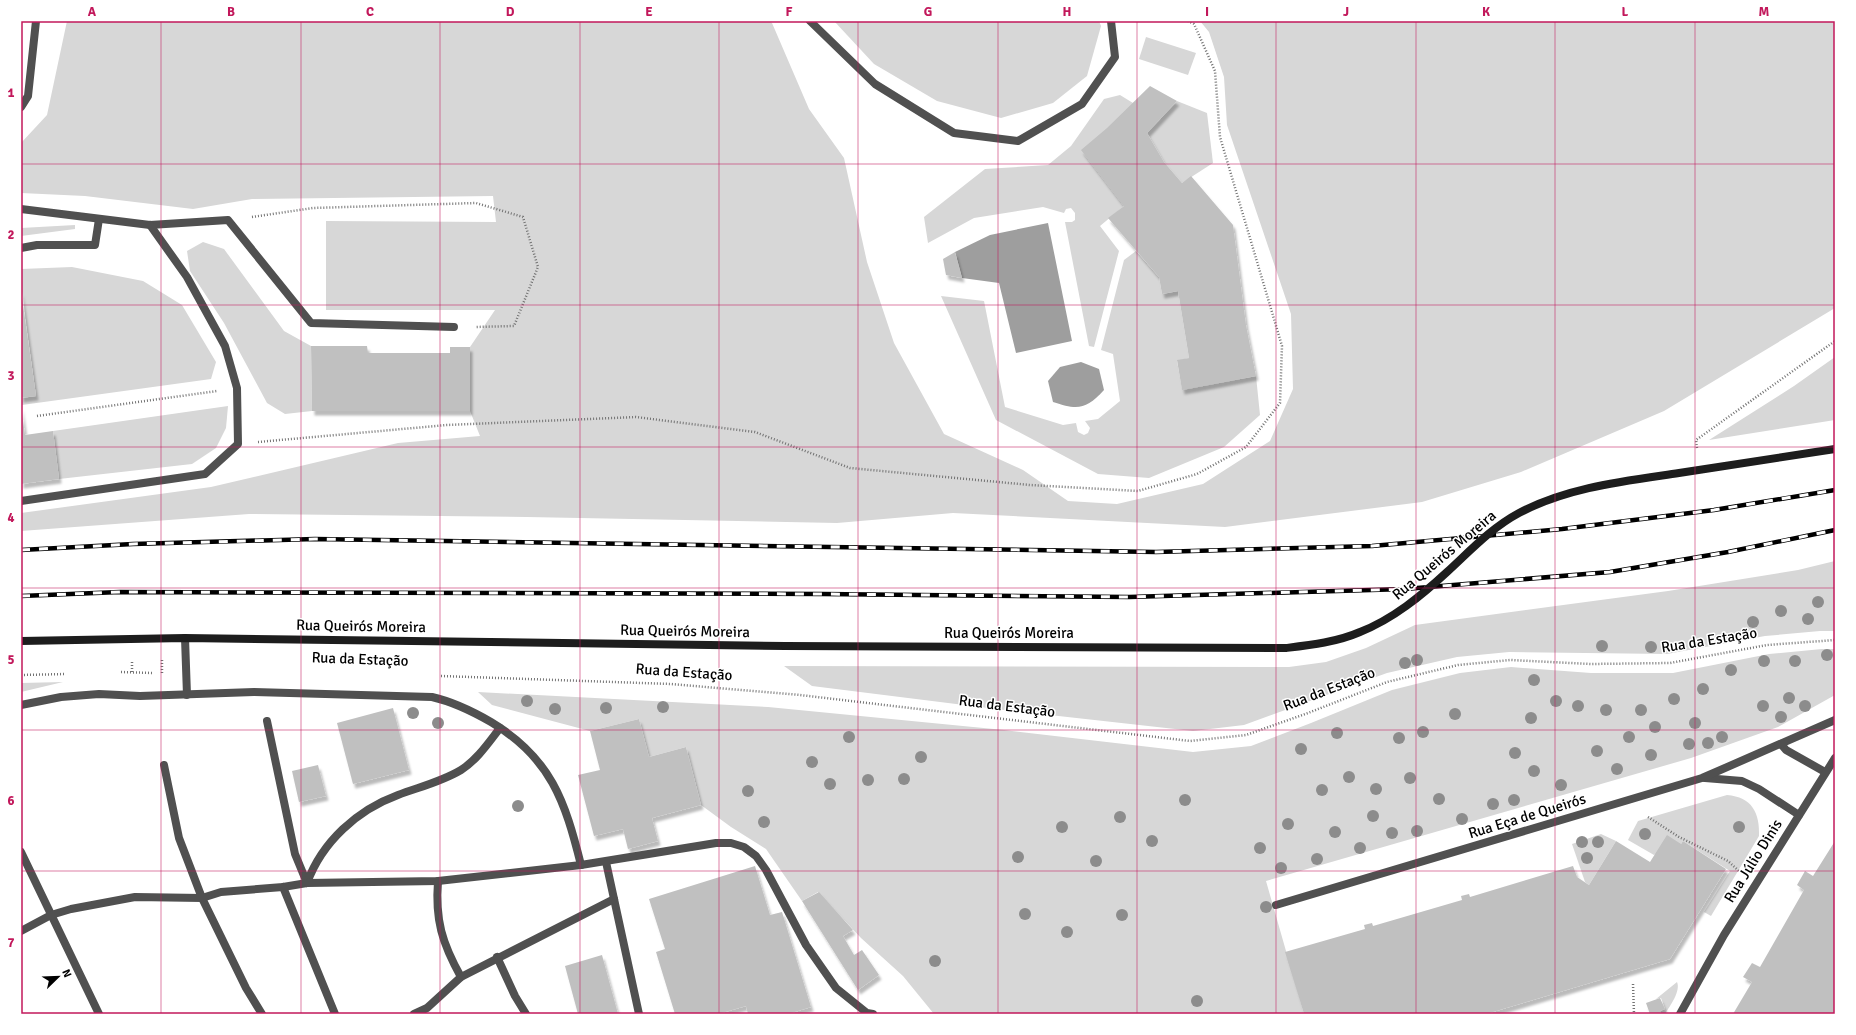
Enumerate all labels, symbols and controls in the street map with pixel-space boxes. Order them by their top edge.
text: A [88,4,97,20]
text: B [227,4,235,20]
text: C [366,4,374,20]
text: D [506,4,515,20]
text: E [645,4,653,20]
text: F [786,4,793,20]
text: G [924,4,932,20]
text: H [1063,4,1071,20]
text: I [1205,4,1209,20]
text: J [1343,4,1349,20]
text: K [1482,4,1490,20]
text: L [1622,4,1629,20]
text: M [1759,4,1770,20]
text: 1 [7,85,15,101]
text: 2 [7,227,15,243]
text: 3 [7,368,15,384]
street label: Rua Queirós Moreira [1388,506,1500,604]
text: 4 [7,510,15,526]
street label: Rua Queirós Moreira [296,616,426,636]
street label: Rua Queirós Moreira [620,621,750,641]
street label: Rua Queirós Moreira [944,624,1074,642]
street label: Rua da Estação [1660,624,1758,656]
street label: Rua da Estação [311,648,409,670]
text: 5 [7,652,15,668]
street label: Rua da Estação [635,660,733,684]
street label: Rua da Estação [1281,663,1378,715]
street label: Rua da Estação [958,691,1056,721]
street label: Rua Eça de Queirós [1466,789,1588,842]
text: 6 [7,793,15,809]
street label: Rua Júlio Dinis [1720,816,1786,906]
text: 7 [7,935,15,951]
north arrow [38,957,78,997]
text: N [59,967,74,979]

